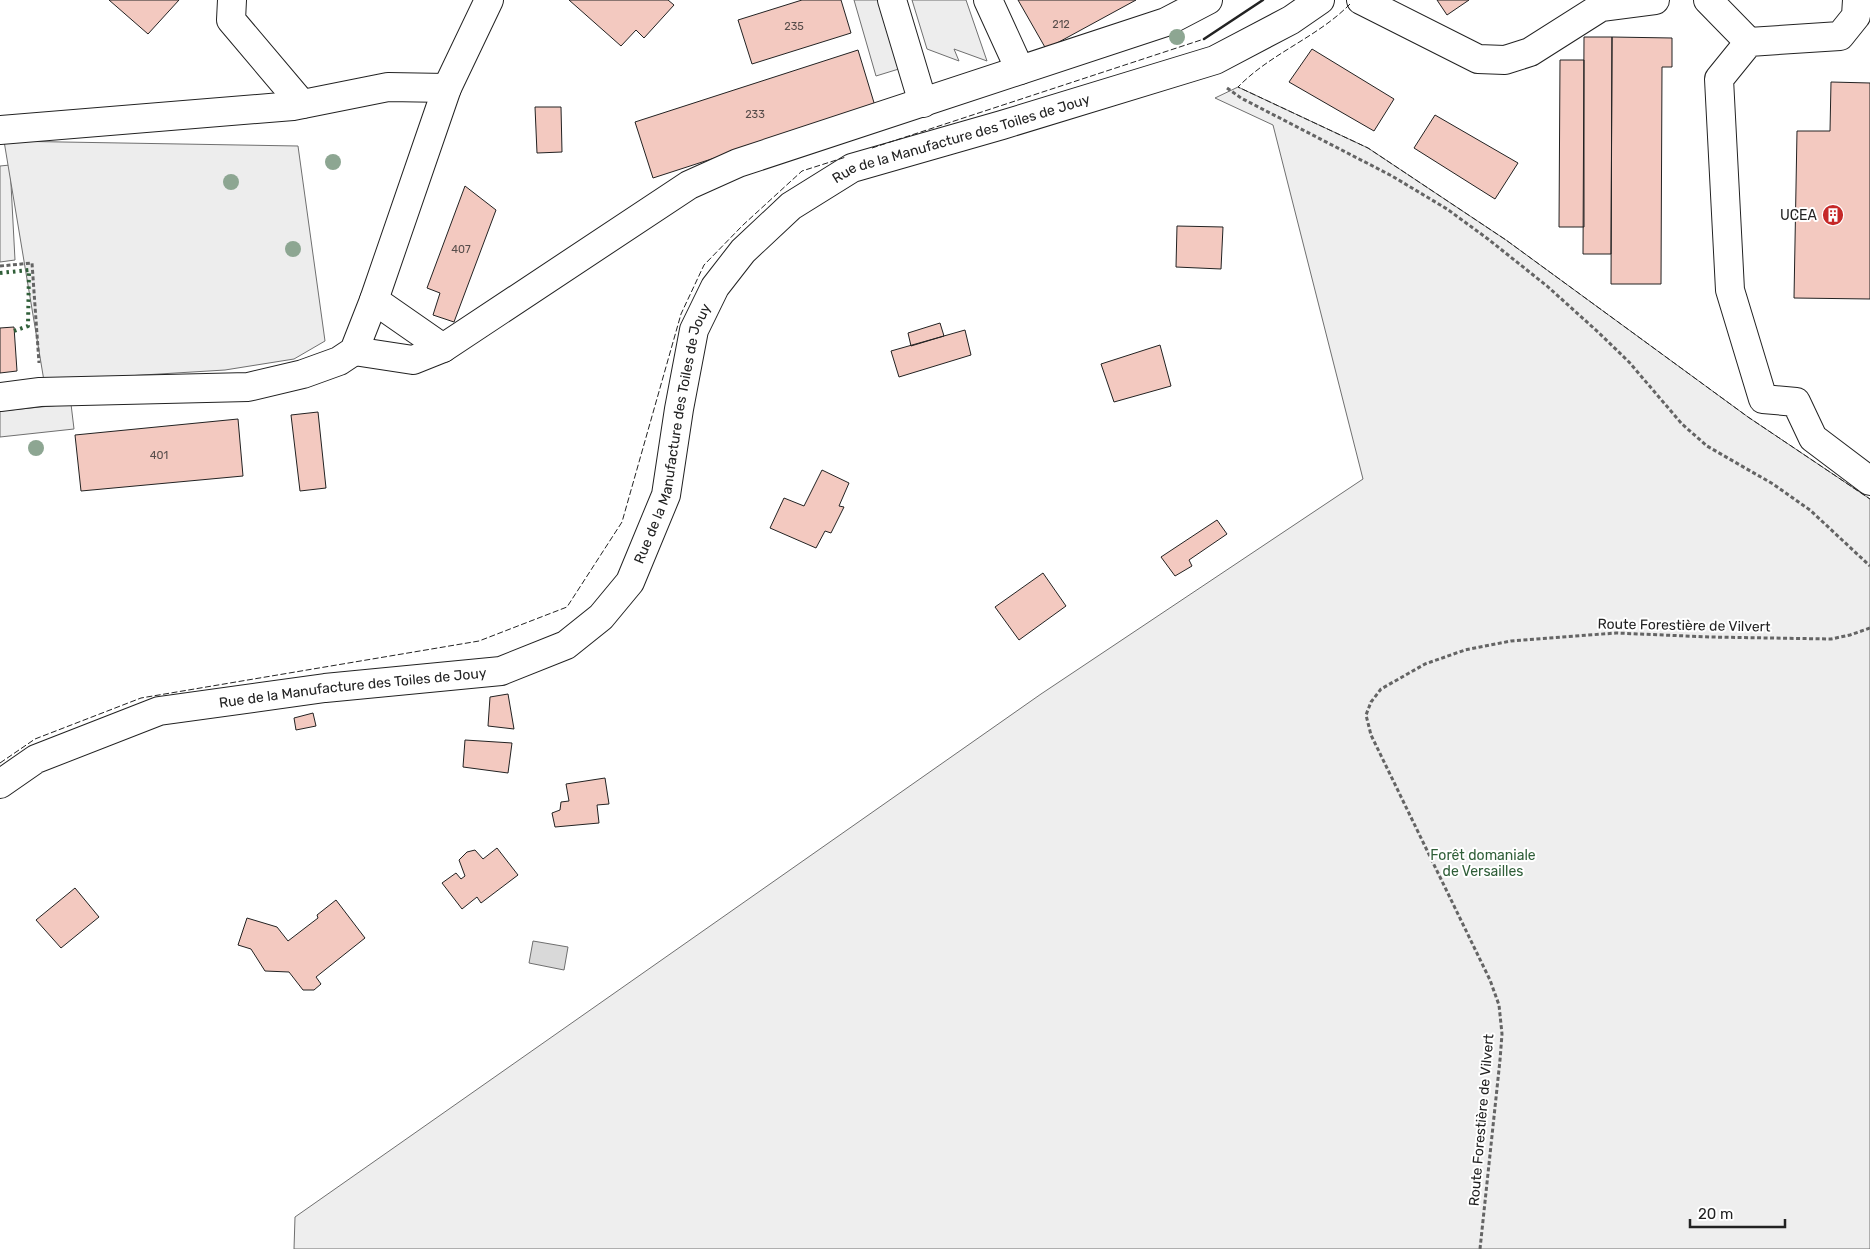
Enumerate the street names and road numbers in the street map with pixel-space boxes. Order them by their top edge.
street label: Rue de la Manufacture des Toiles de Jouy [829,91,1092,187]
street label: Rue de la Manufacture des Toiles de Jouy [631,301,715,566]
street label: Route Forestière de Vilvert [1597,615,1771,636]
street label: Rue de la Manufacture des Toiles de Jouy [218,664,488,712]
street label: Route Forestière de Vilvert [1465,1033,1498,1207]

